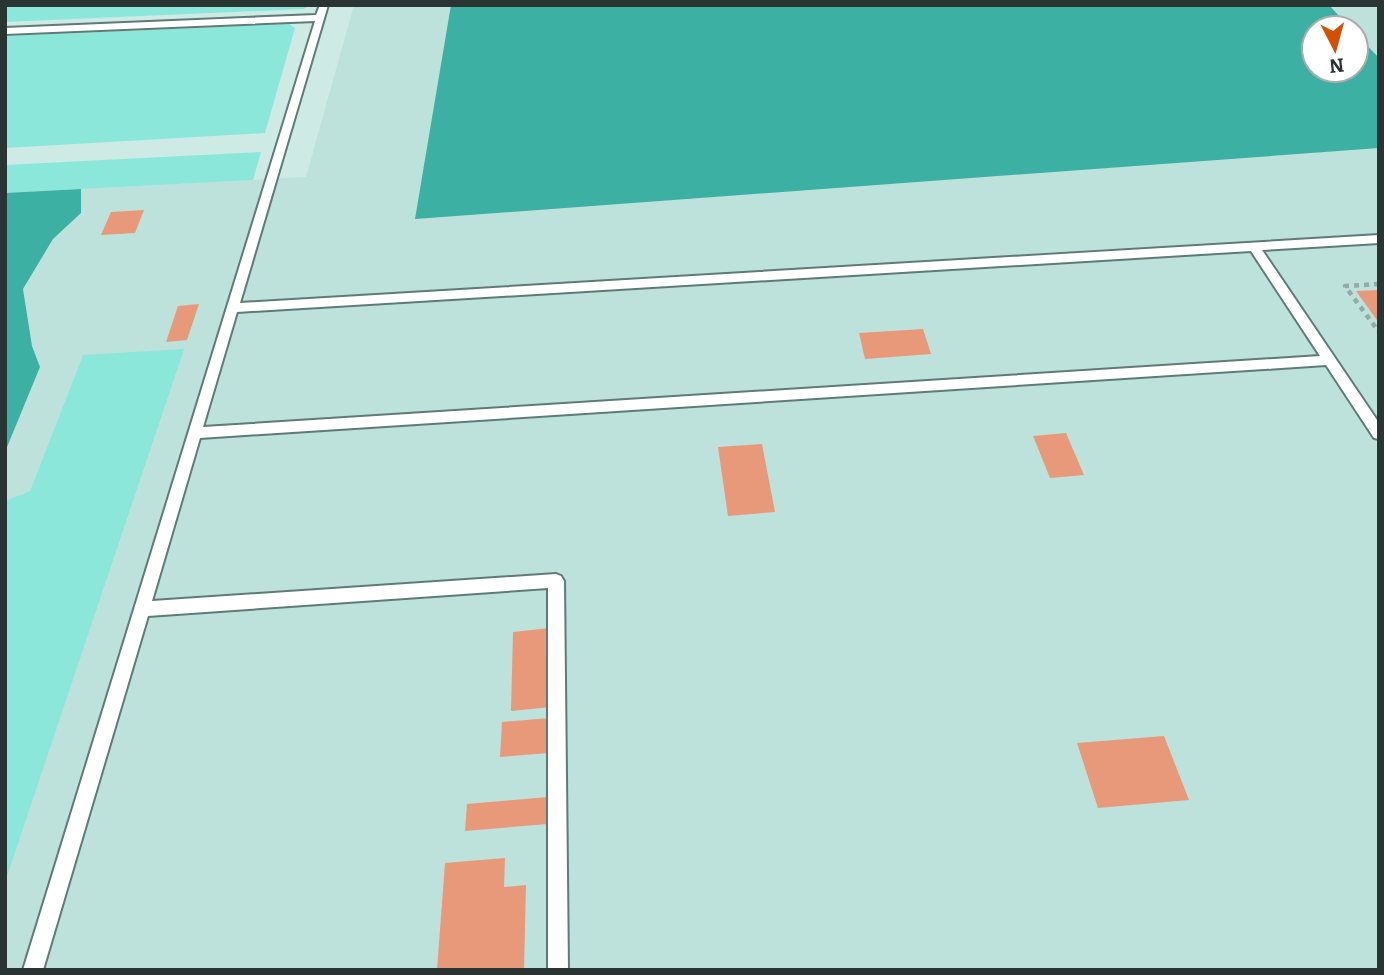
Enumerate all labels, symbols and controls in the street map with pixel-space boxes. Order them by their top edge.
north arrow [1300,14,1370,84]
text: N [1328,53,1345,78]

